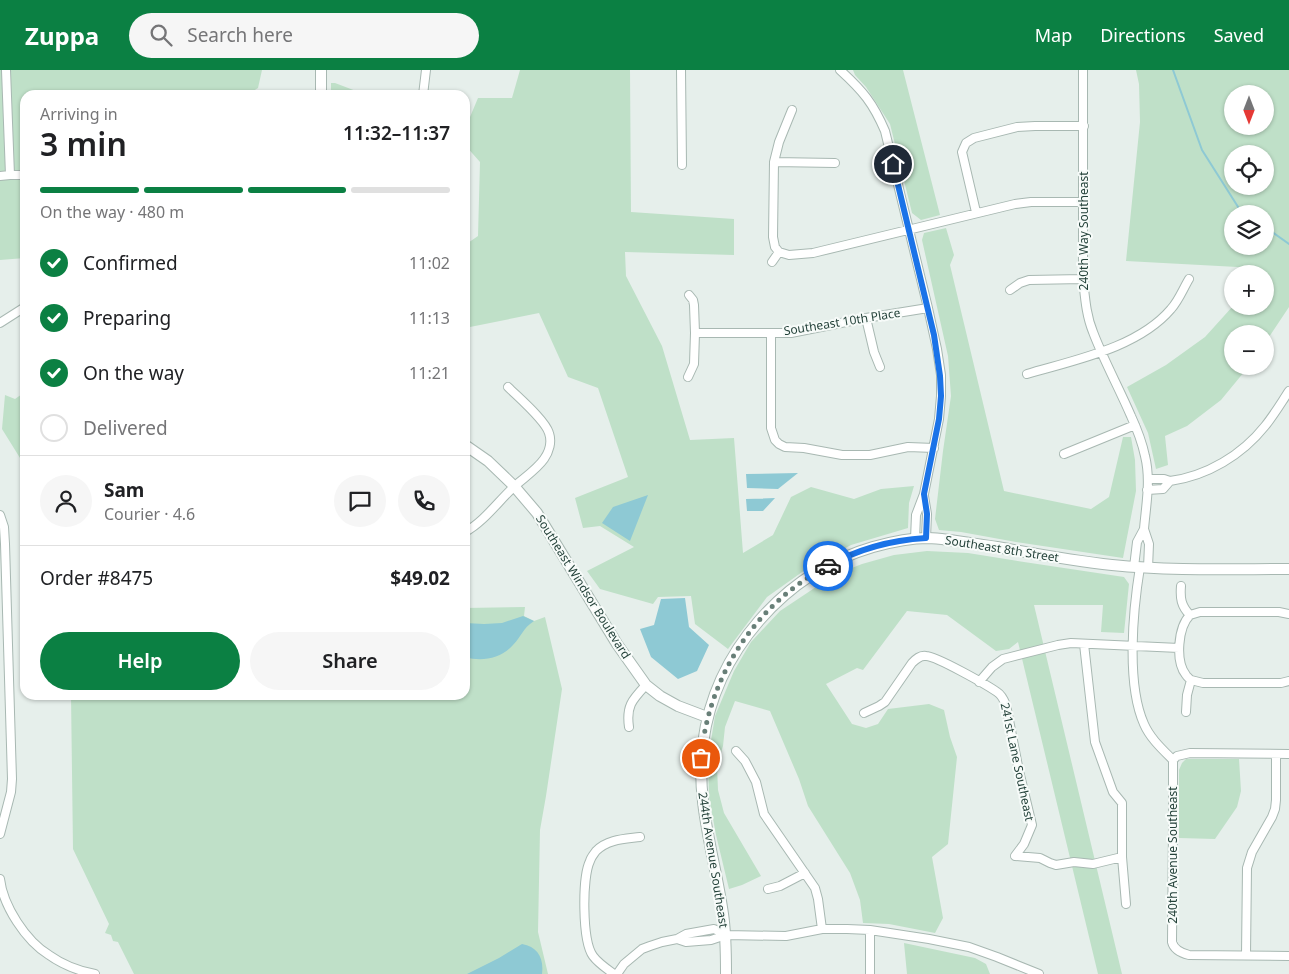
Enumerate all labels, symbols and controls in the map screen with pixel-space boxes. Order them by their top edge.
search box [129,13,479,58]
text: Zuppa [25,19,99,52]
icon: search [147,21,175,49]
text: Search here [187,22,293,48]
text: Map [1035,23,1072,47]
text: Directions [1100,23,1186,47]
text: Saved [1214,23,1264,47]
north arrow [1224,85,1274,135]
map controls [1224,85,1274,375]
text: Arriving in [40,103,118,125]
text: 11:32–11:37 [343,120,450,146]
text: 3 min [40,122,127,165]
pin [872,143,914,185]
button: locate [1224,145,1274,195]
icon: home [879,150,907,178]
street label: 240th Way Southeast [1075,171,1092,290]
text: On the way · 480 m [40,201,184,223]
button: layers [1224,205,1274,255]
icon: check [40,249,68,277]
text: Confirmed [83,250,178,276]
text: 11:02 [409,252,450,274]
button: + [1224,265,1274,315]
icon: check [40,304,68,332]
street label: Southeast 10th Place [782,304,902,339]
text: Preparing [83,305,171,331]
text: 11:13 [409,307,450,329]
button: − [1224,325,1274,375]
icon: check [40,359,68,387]
text: On the way [83,360,184,386]
text: 11:21 [409,362,450,384]
text: Delivered [83,415,168,441]
button: person [40,475,92,527]
button: chat [334,475,386,527]
button: phone [398,475,450,527]
text: Sam [104,477,144,503]
text: Courier · 4.6 [104,503,195,525]
street label: Southeast Windsor Boulevard [532,511,635,662]
street label: Southeast 8th Street [944,531,1061,566]
courier [803,541,853,591]
icon: car [814,552,842,580]
text: Order #8475 [40,565,153,591]
text: $49.02 [390,565,450,591]
button: Help [40,632,240,690]
button: Share [250,632,450,690]
street label: 241st Lane Southeast [997,701,1038,823]
pin [680,737,722,779]
icon: bag [687,744,715,772]
street label: 240th Avenue Southeast [1164,786,1181,924]
street label: 244th Avenue Southeast [694,791,733,930]

